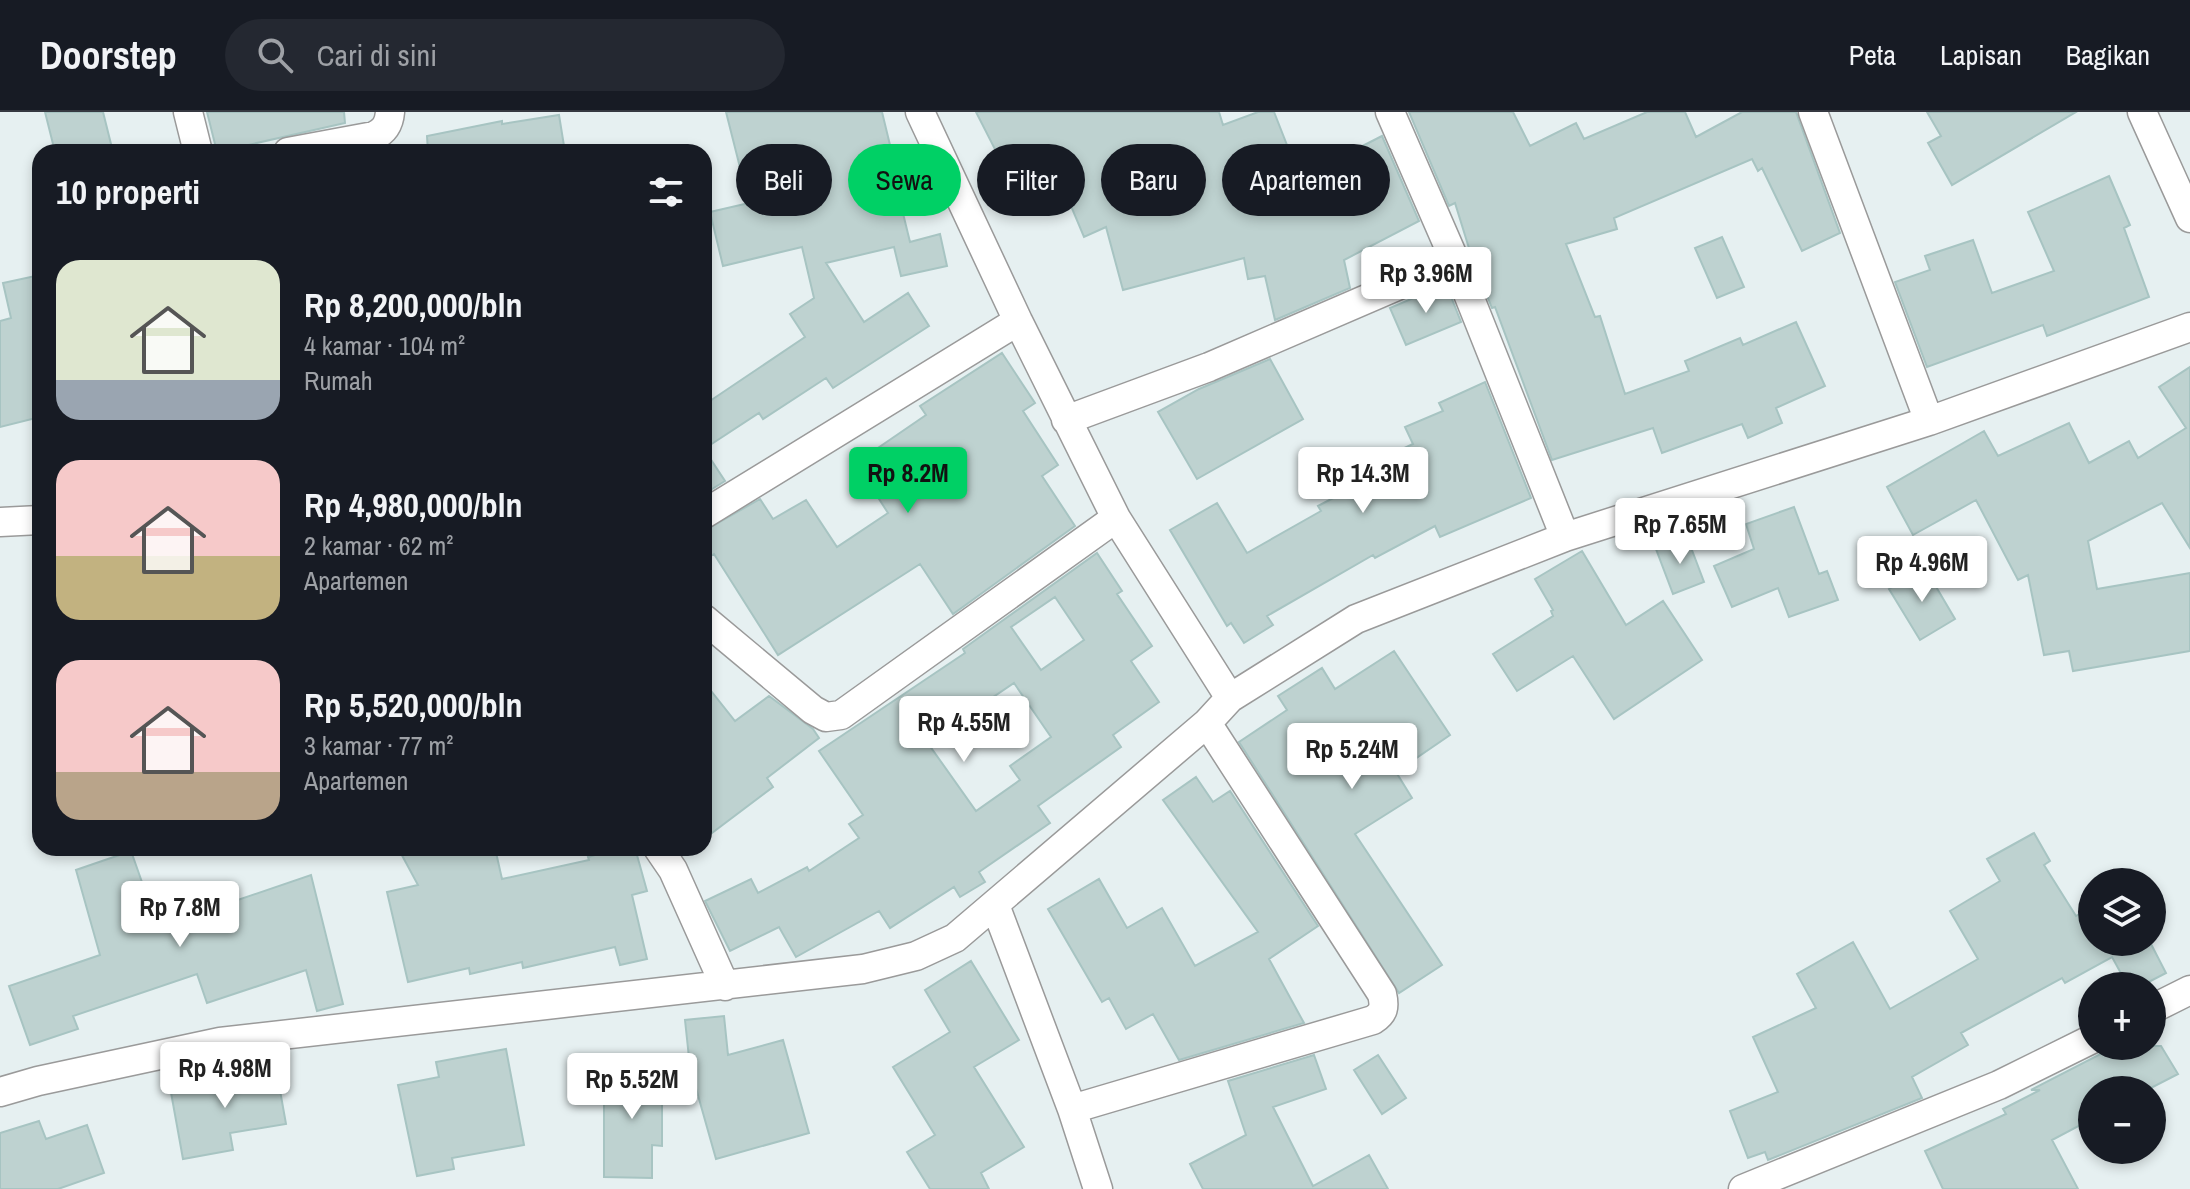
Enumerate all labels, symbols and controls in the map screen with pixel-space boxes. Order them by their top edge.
search box [225,19,785,91]
text: Doorstep [40,30,177,81]
icon: search [253,33,297,77]
text: Cari di sini [317,35,437,75]
text: Peta [1849,36,1896,74]
text: Lapisan [1940,36,2022,74]
text: Bagikan [2066,36,2150,74]
chip: Beli [736,144,832,216]
chip: Sewa [848,144,961,216]
chip: Filter [977,144,1085,216]
chip: Baru [1101,144,1206,216]
chip: Apartemen [1222,144,1390,216]
text: 10 properti [56,169,200,215]
icon: filters [644,170,688,214]
pin: Rp 3.96M [1343,247,1509,315]
text: Rp 3.96M [1379,255,1473,290]
text: Rp 8,200,000/bln [304,282,523,328]
icon: home [120,292,216,388]
text: 4 kamar · 104 m² [304,328,465,363]
text: Rumah [304,363,373,398]
pin: Rp 8.2M [834,447,982,515]
pin: Rp 14.3M [1280,447,1446,515]
text: Rp 8.2M [867,455,949,490]
text: Rp 14.3M [1316,455,1410,490]
text: Rp 4,980,000/bln [304,482,523,528]
icon: home [120,492,216,588]
pin: Rp 7.65M [1597,498,1763,566]
text: Rp 7.65M [1633,506,1727,541]
text: 2 kamar · 62 m² [304,528,453,563]
pin: Rp 4.96M [1839,536,2005,604]
text: Rp 4.96M [1875,544,1969,579]
text: Apartemen [304,563,408,598]
text: Rp 5,520,000/bln [304,682,523,728]
icon: home [120,692,216,788]
pin: Rp 4.55M [881,696,1047,764]
text: Rp 4.55M [917,704,1011,739]
pin: Rp 5.24M [1269,723,1435,791]
text: 3 kamar · 77 m² [304,728,453,763]
text: Rp 5.24M [1305,731,1399,766]
text: Apartemen [304,763,408,798]
map controls [2078,868,2166,1164]
button: layers [2078,868,2166,956]
pin: Rp 7.8M [106,881,254,949]
text: Rp 7.8M [139,889,221,924]
button: + [2078,972,2166,1060]
pin: Rp 4.98M [142,1042,308,1110]
text: Rp 4.98M [178,1050,272,1085]
pin: Rp 5.52M [549,1053,715,1121]
text: Rp 5.52M [585,1061,679,1096]
button: − [2078,1076,2166,1164]

